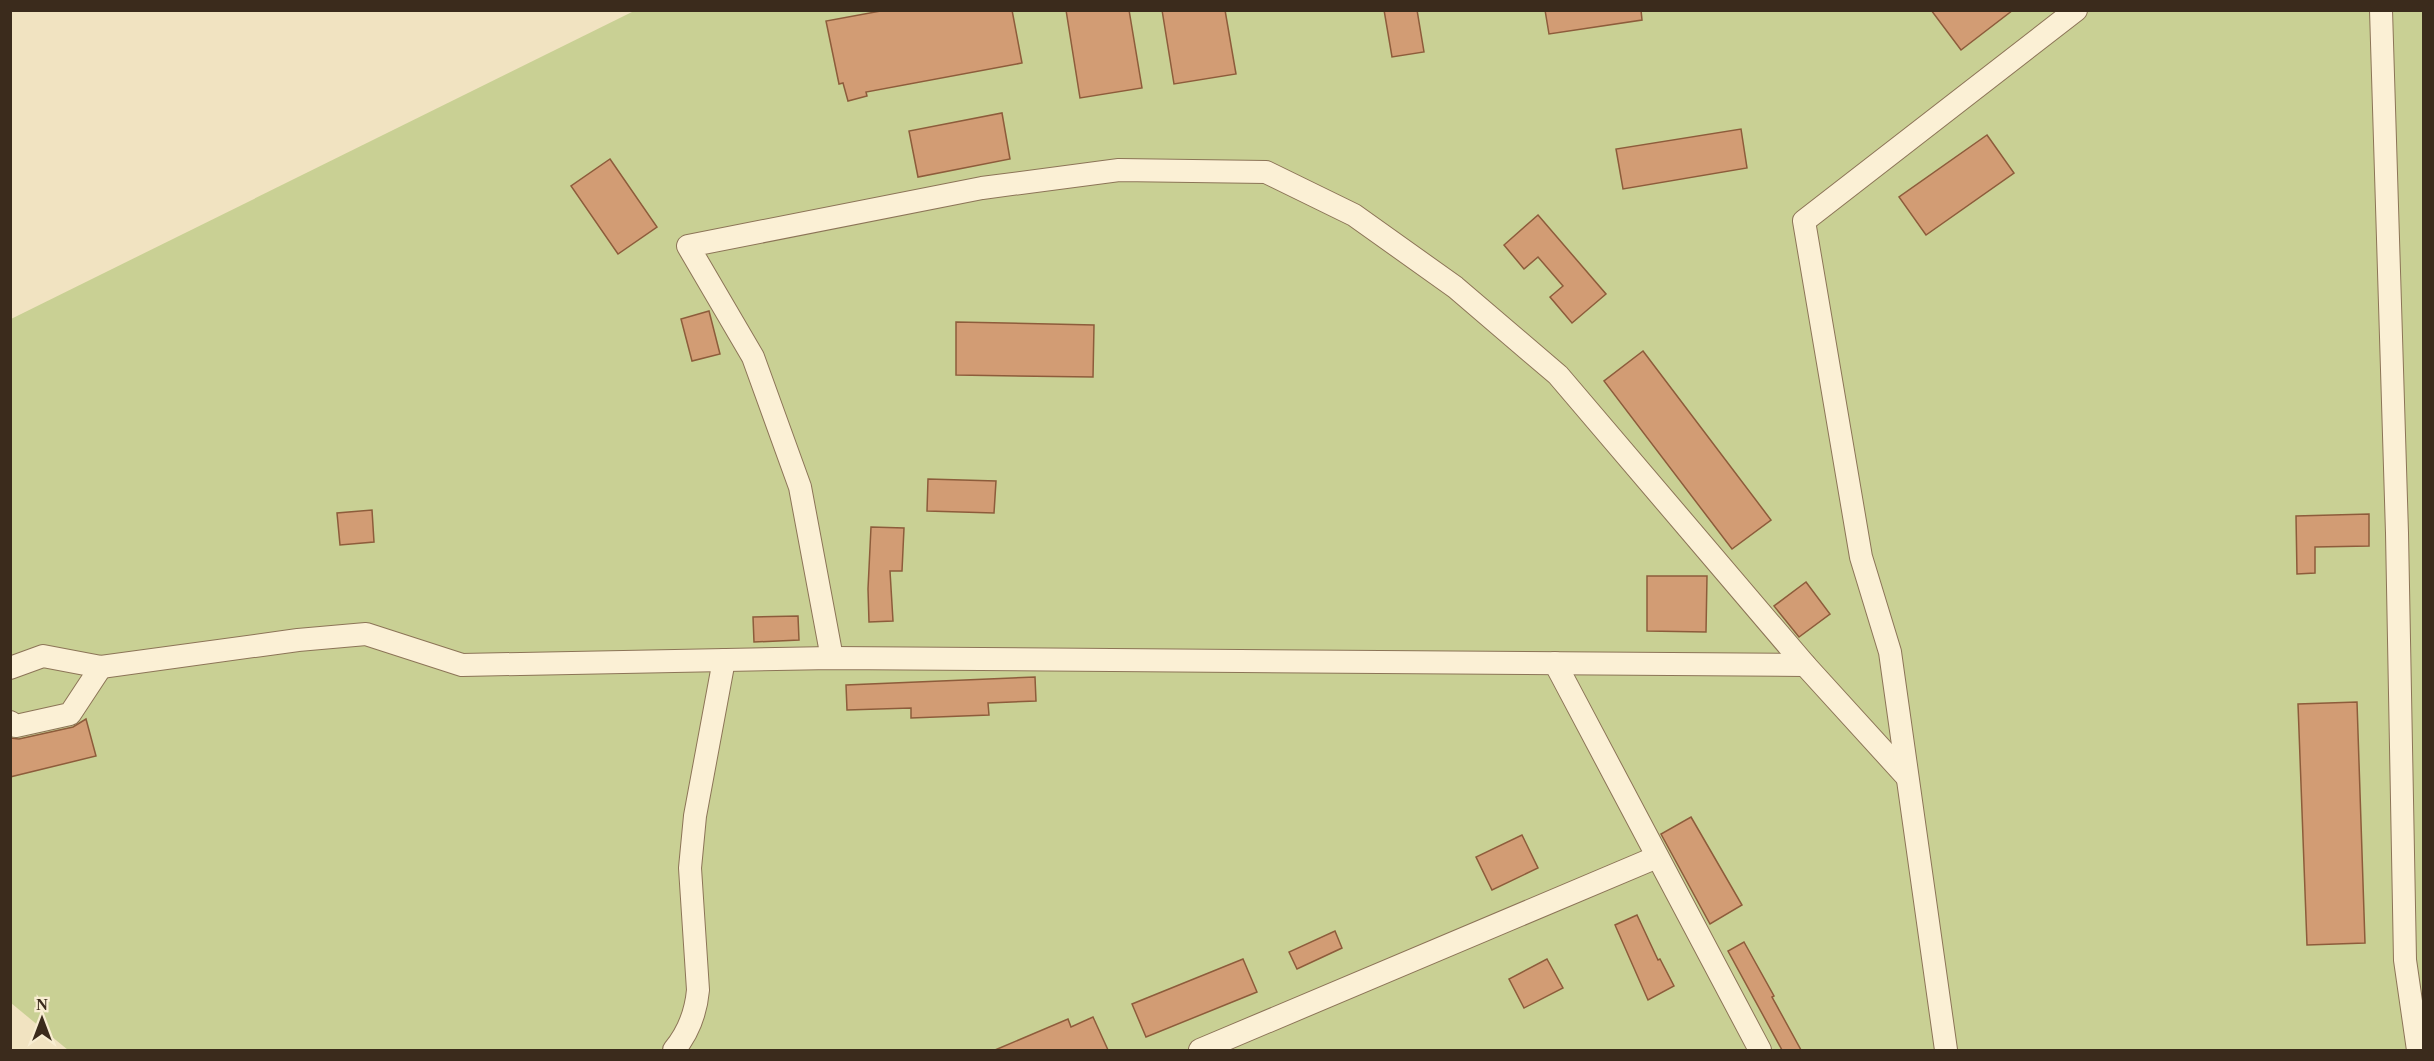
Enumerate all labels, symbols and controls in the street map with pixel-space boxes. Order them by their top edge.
north arrow [12,989,72,1049]
text: N [36,996,48,1013]

